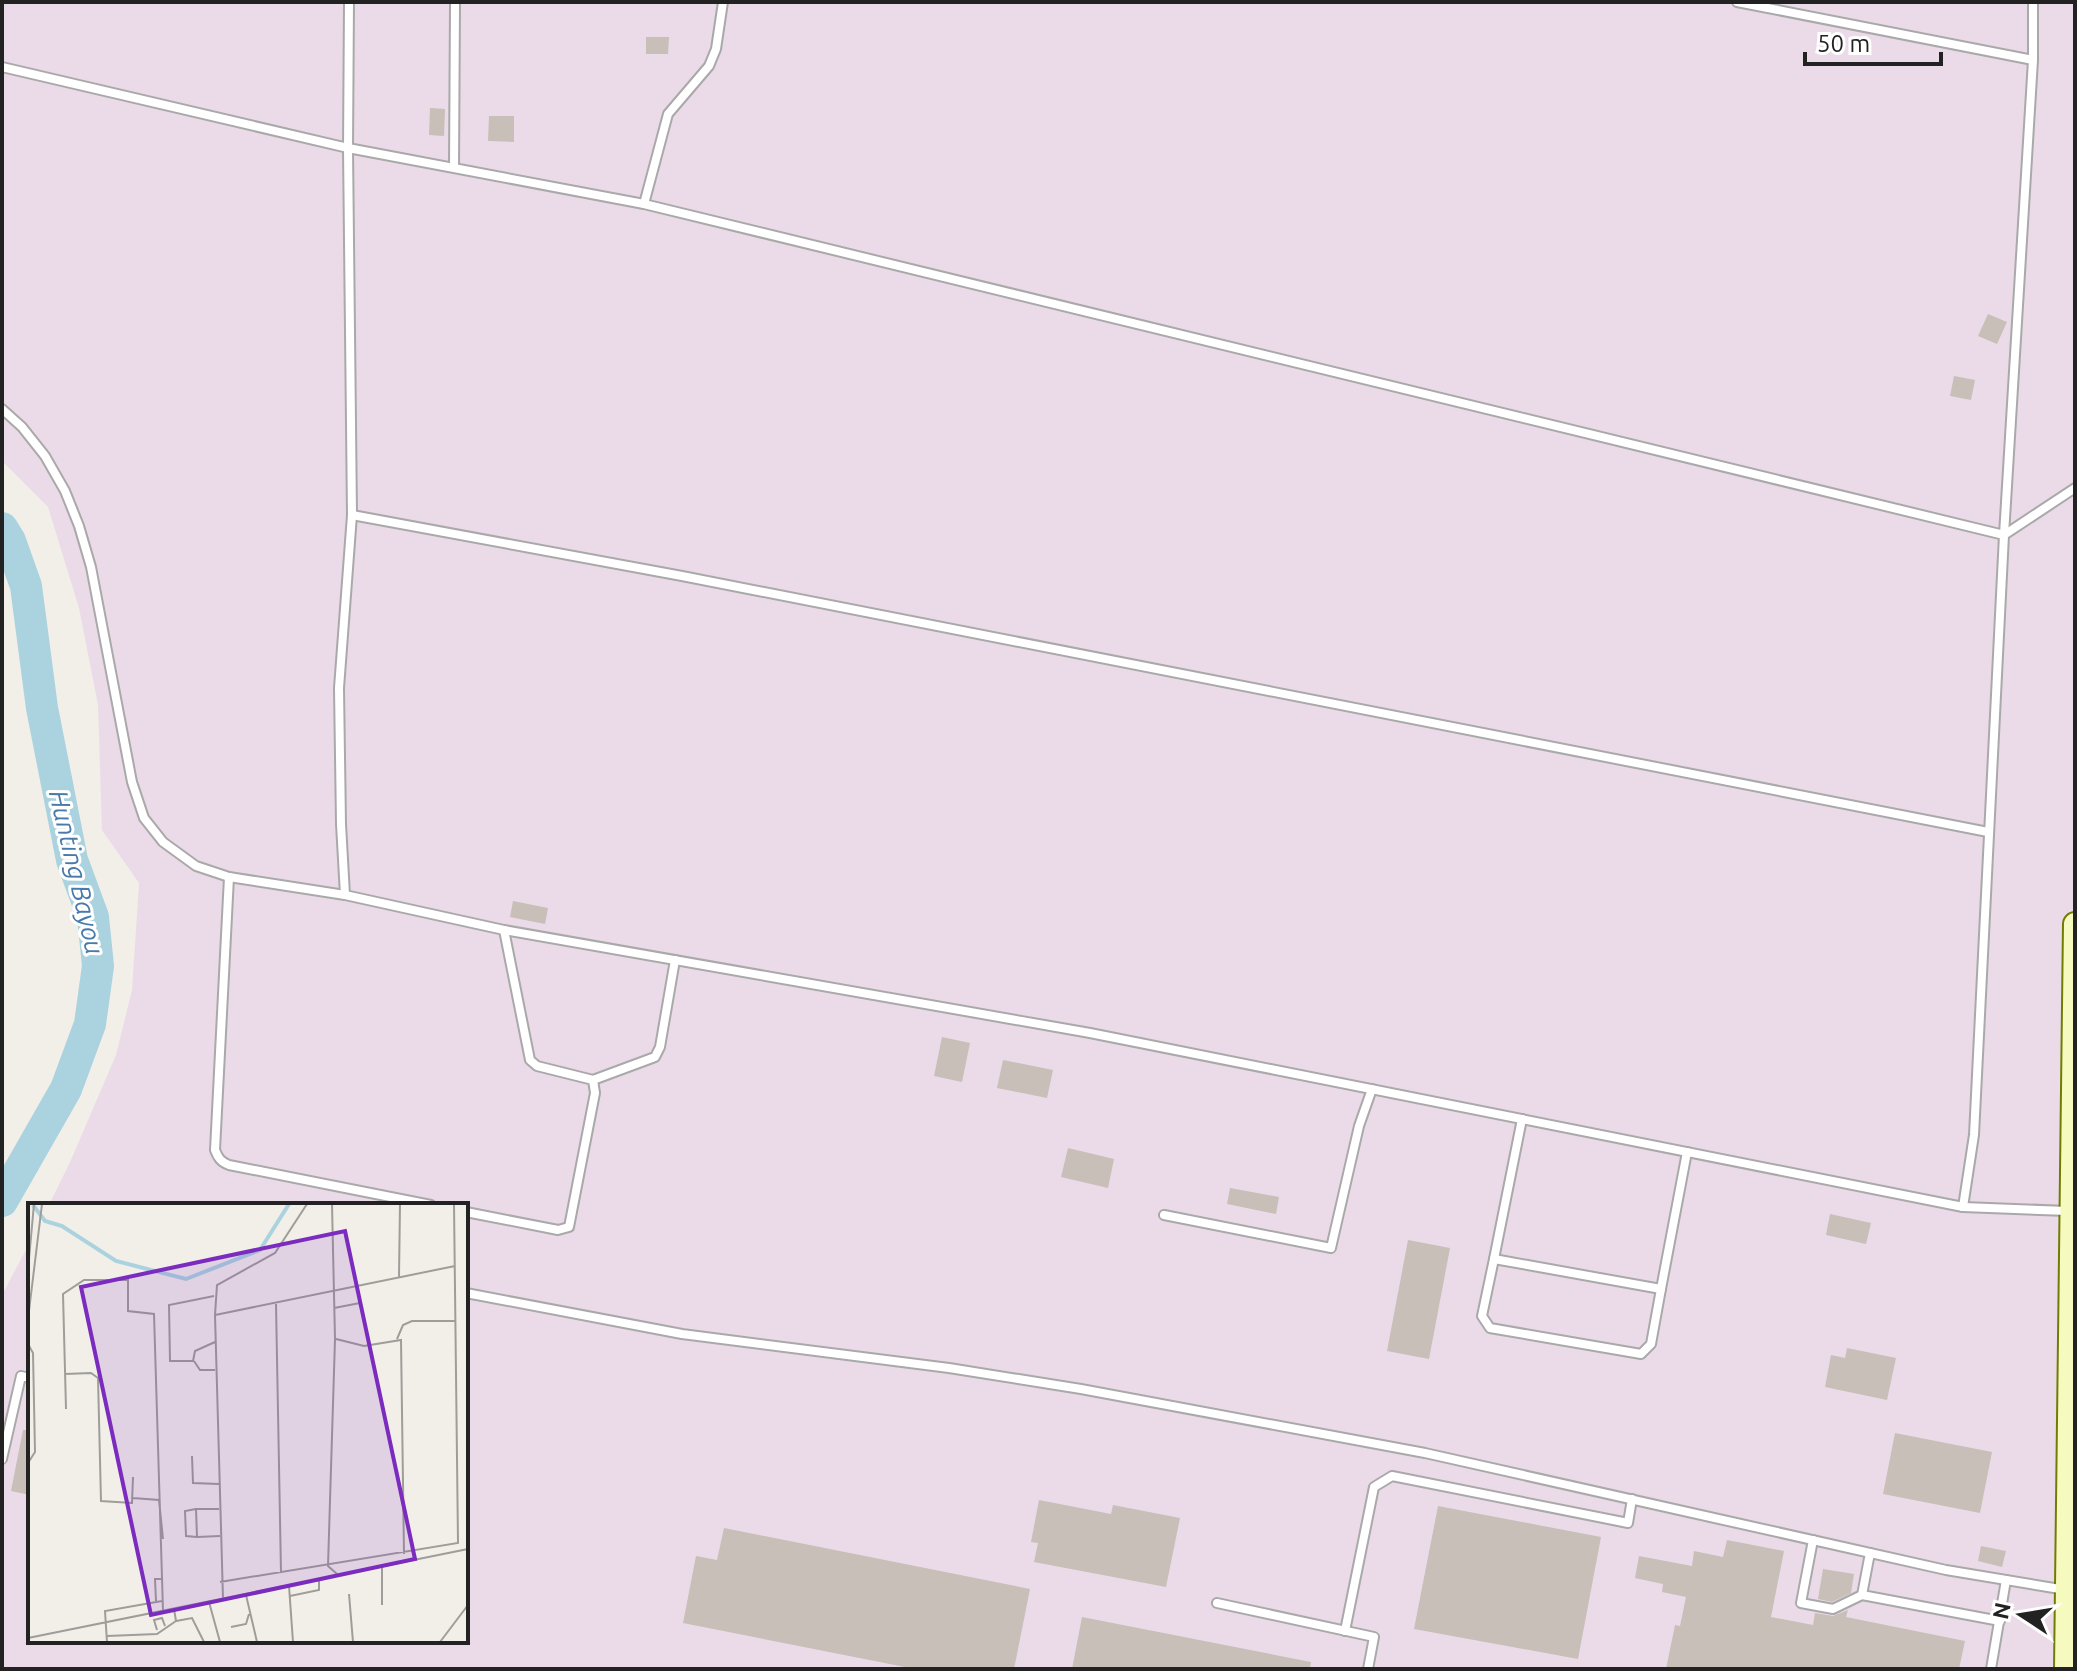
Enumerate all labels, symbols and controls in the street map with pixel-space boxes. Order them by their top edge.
scale bar [1805,16,1941,66]
text: 50 m [1817,30,1870,57]
water label: Hunting Bayou [44,787,110,957]
inset map [28,1203,468,1643]
north arrow [1981,1575,2061,1655]
text: N [1987,1600,2015,1621]

